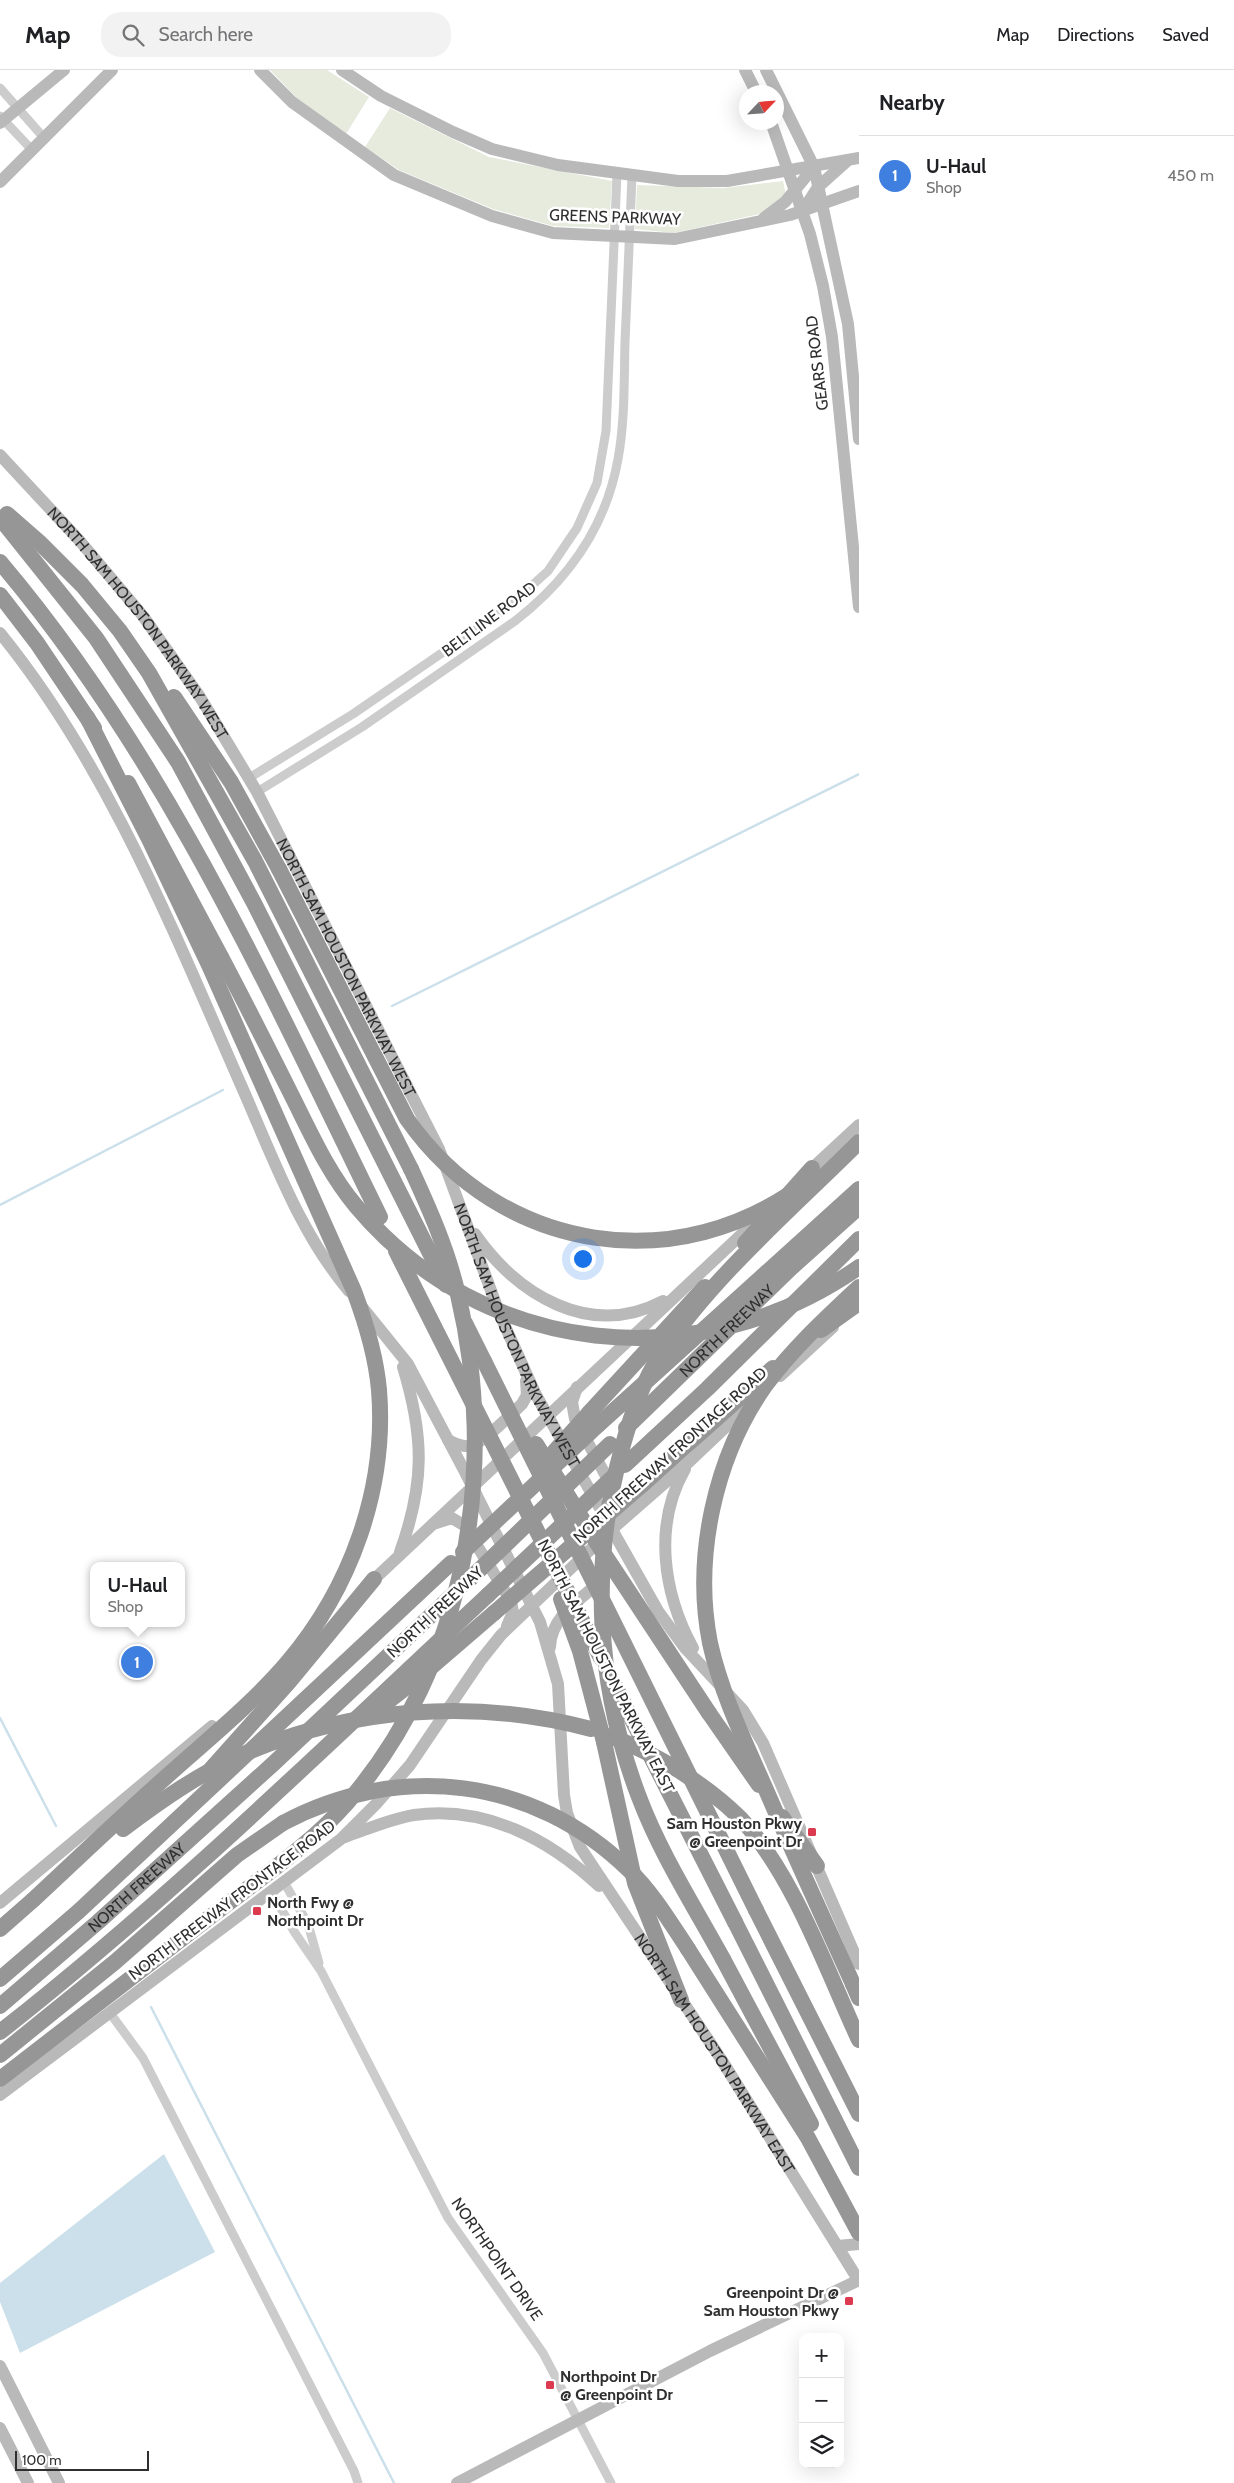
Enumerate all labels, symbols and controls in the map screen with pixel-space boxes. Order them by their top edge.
search box [101,12,451,57]
text: Map [25,20,71,49]
icon: search [119,21,147,49]
text: Search here [159,23,253,46]
text: Map [996,24,1029,46]
text: Directions [1057,24,1134,46]
text: Saved [1162,24,1209,46]
north arrow [739,85,784,130]
text: Nearby [879,90,945,115]
text: U-Haul [926,155,986,178]
text: 1 [892,166,898,185]
text: 450 m [1167,166,1214,185]
text: Shop [926,178,962,197]
street label: GREENS PARKWAY [549,205,682,229]
street label: GEARS ROAD [802,315,832,411]
street label: NORTH SAM HOUSTON PARKWAY WEST [44,503,233,743]
street label: BELTLINE ROAD [438,577,540,661]
street label: NORTH SAM HOUSTON PARKWAY WEST [273,835,420,1100]
street label: NORTH SAM HOUSTON PARKWAY WEST [450,1201,584,1471]
your location [570,1246,596,1272]
street label: NORTH FREEWAY [675,1280,779,1381]
street label: NORTH FREEWAY FRONTAGE ROAD [569,1363,771,1547]
street label: NORTH SAM HOUSTON PARKWAY EAST [534,1536,679,1796]
popup [90,1562,185,1627]
street label: NORTH FREEWAY [383,1562,488,1661]
text: U-Haul [107,1574,168,1597]
text: Shop [107,1597,143,1616]
pin: 1 [121,1643,153,1681]
place label: Sam Houston Pkwy @ Greenpoint Dr [667,1814,803,1851]
street label: NORTH FREEWAY FRONTAGE ROAD [125,1816,339,1984]
marker: Sam Houston Pkwy @ Greenpoint Dr [806,1826,818,1838]
street label: NORTH FREEWAY [84,1838,190,1936]
place label: North Fwy @ Northpoint Dr [267,1893,364,1930]
marker: North Fwy @ Northpoint Dr [251,1905,263,1917]
street label: NORTH SAM HOUSTON PARKWAY EAST [631,1930,800,2177]
street label: NORTHPOINT DRIVE [447,2194,547,2324]
place label: Greenpoint Dr @ Sam Houston Pkwy [704,2283,839,2320]
marker: Greenpoint Dr @ Sam Houston Pkwy [843,2295,855,2307]
map controls [799,2333,844,2468]
button: + [799,2333,844,2378]
place label: Northpoint Dr @ Greenpoint Dr [560,2367,673,2404]
button: − [799,2378,844,2423]
marker: Northpoint Dr @ Greenpoint Dr [544,2379,556,2391]
button: layers [799,2423,844,2468]
scale bar [15,2448,149,2471]
text: 100 m [22,2451,62,2469]

